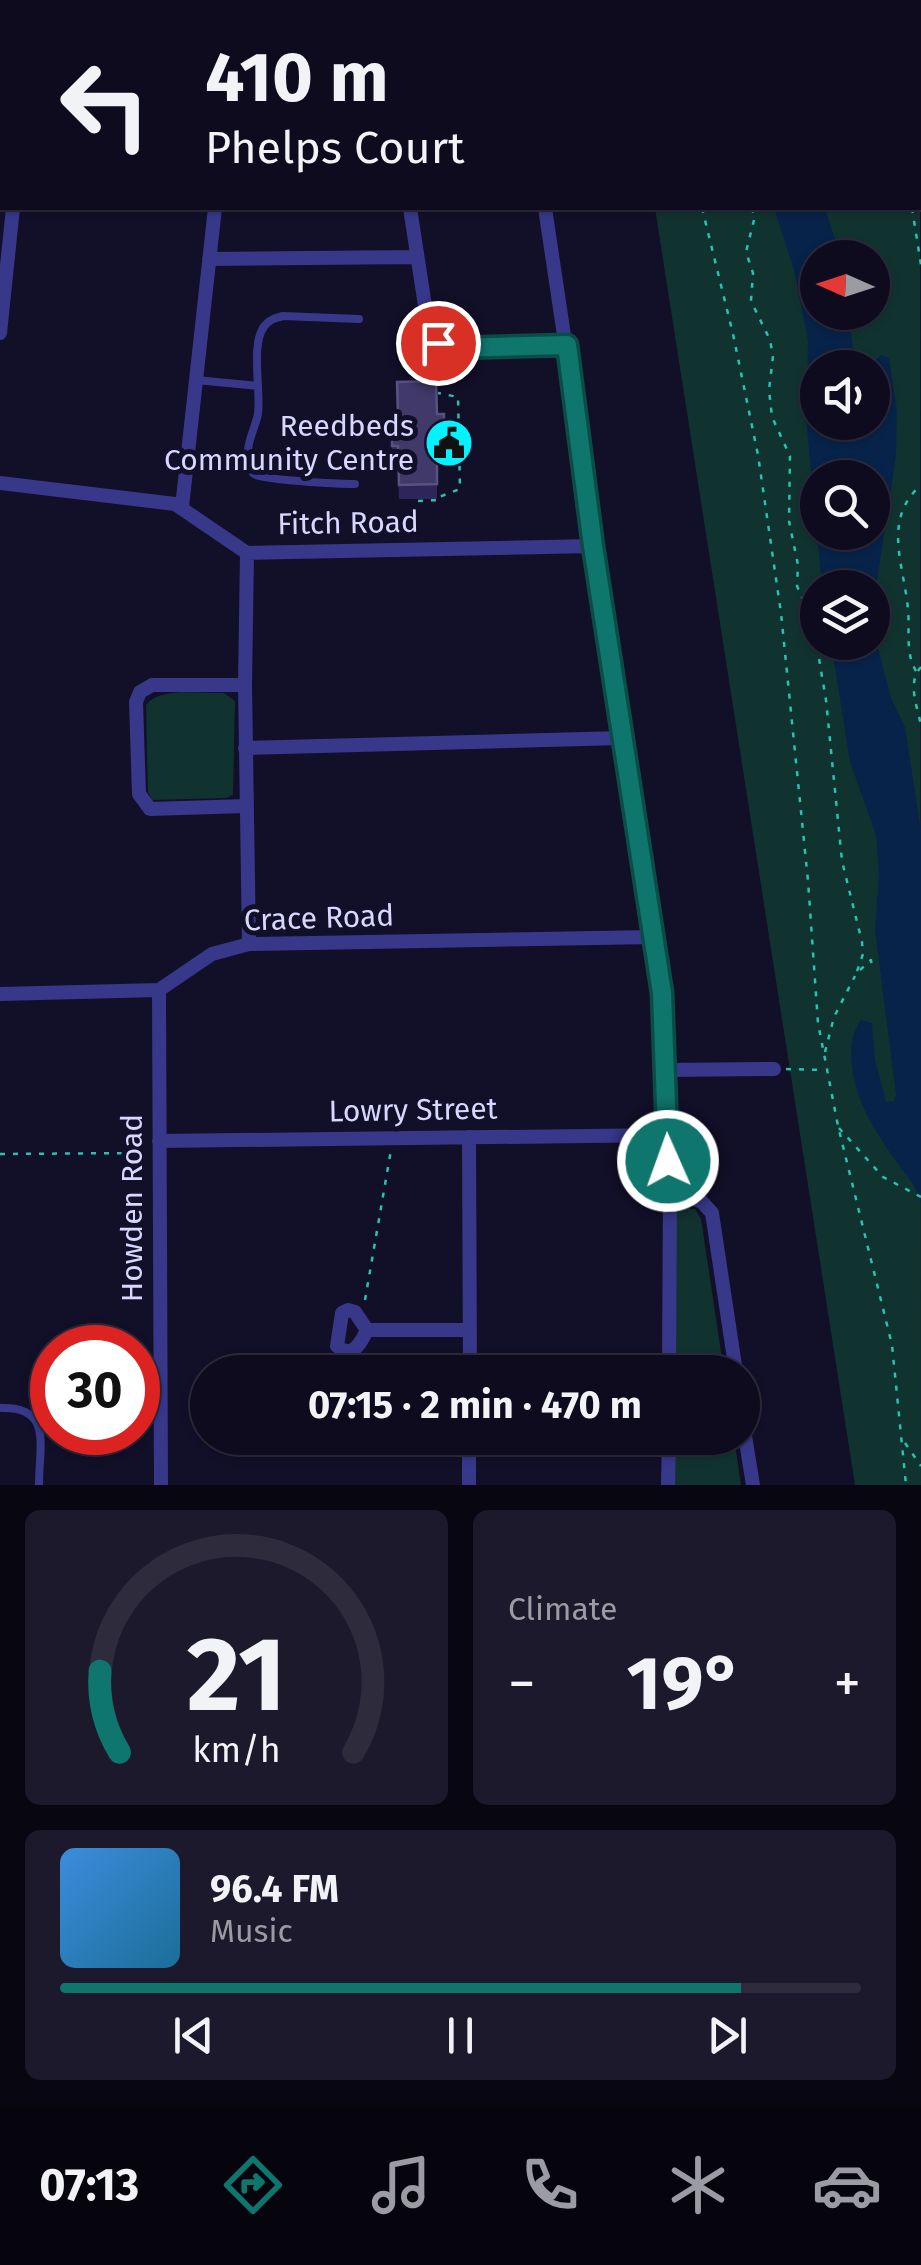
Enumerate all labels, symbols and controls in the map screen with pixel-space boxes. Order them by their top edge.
text: 410 m [205,36,389,120]
icon: left [40,40,170,170]
text: Phelps Court [205,121,464,175]
north arrow [800,240,890,330]
map controls [800,240,890,660]
pin [396,301,481,386]
icon: arrive [411,316,466,371]
button: sound [800,350,890,440]
place label: Reedbeds Community Centre [164,408,414,478]
public building icon: Reedbeds Community Centre [423,417,475,469]
button: search [800,460,890,550]
street label: Fitch Road [277,504,419,542]
button: layers [800,570,890,660]
street label: Crace Road [243,897,395,939]
street label: Lowry Street [328,1091,498,1129]
position arrow [616,1109,720,1213]
street label: Howden Road [114,1114,150,1302]
speed limit sign: 30 [30,1325,160,1455]
text: 07:15 · 2 min · 470 m [308,1382,642,1428]
text: Climate [508,1590,617,1628]
text: 21 [187,1613,286,1738]
text: 19° [627,1639,742,1729]
text: − [508,1651,536,1717]
text: + [834,1651,861,1717]
text: km/h [192,1729,281,1771]
text: 96.4 FM [210,1866,339,1912]
text: Music [210,1912,293,1950]
icon: previous [166,2008,221,2063]
icon: pause [433,2008,488,2063]
icon: next [700,2008,755,2063]
icon: directions [218,2150,288,2220]
icon: music [366,2150,436,2220]
icon: phone [515,2150,585,2220]
icon: climate [663,2150,733,2220]
icon: car [812,2150,882,2220]
text: 07:13 [39,2158,139,2212]

